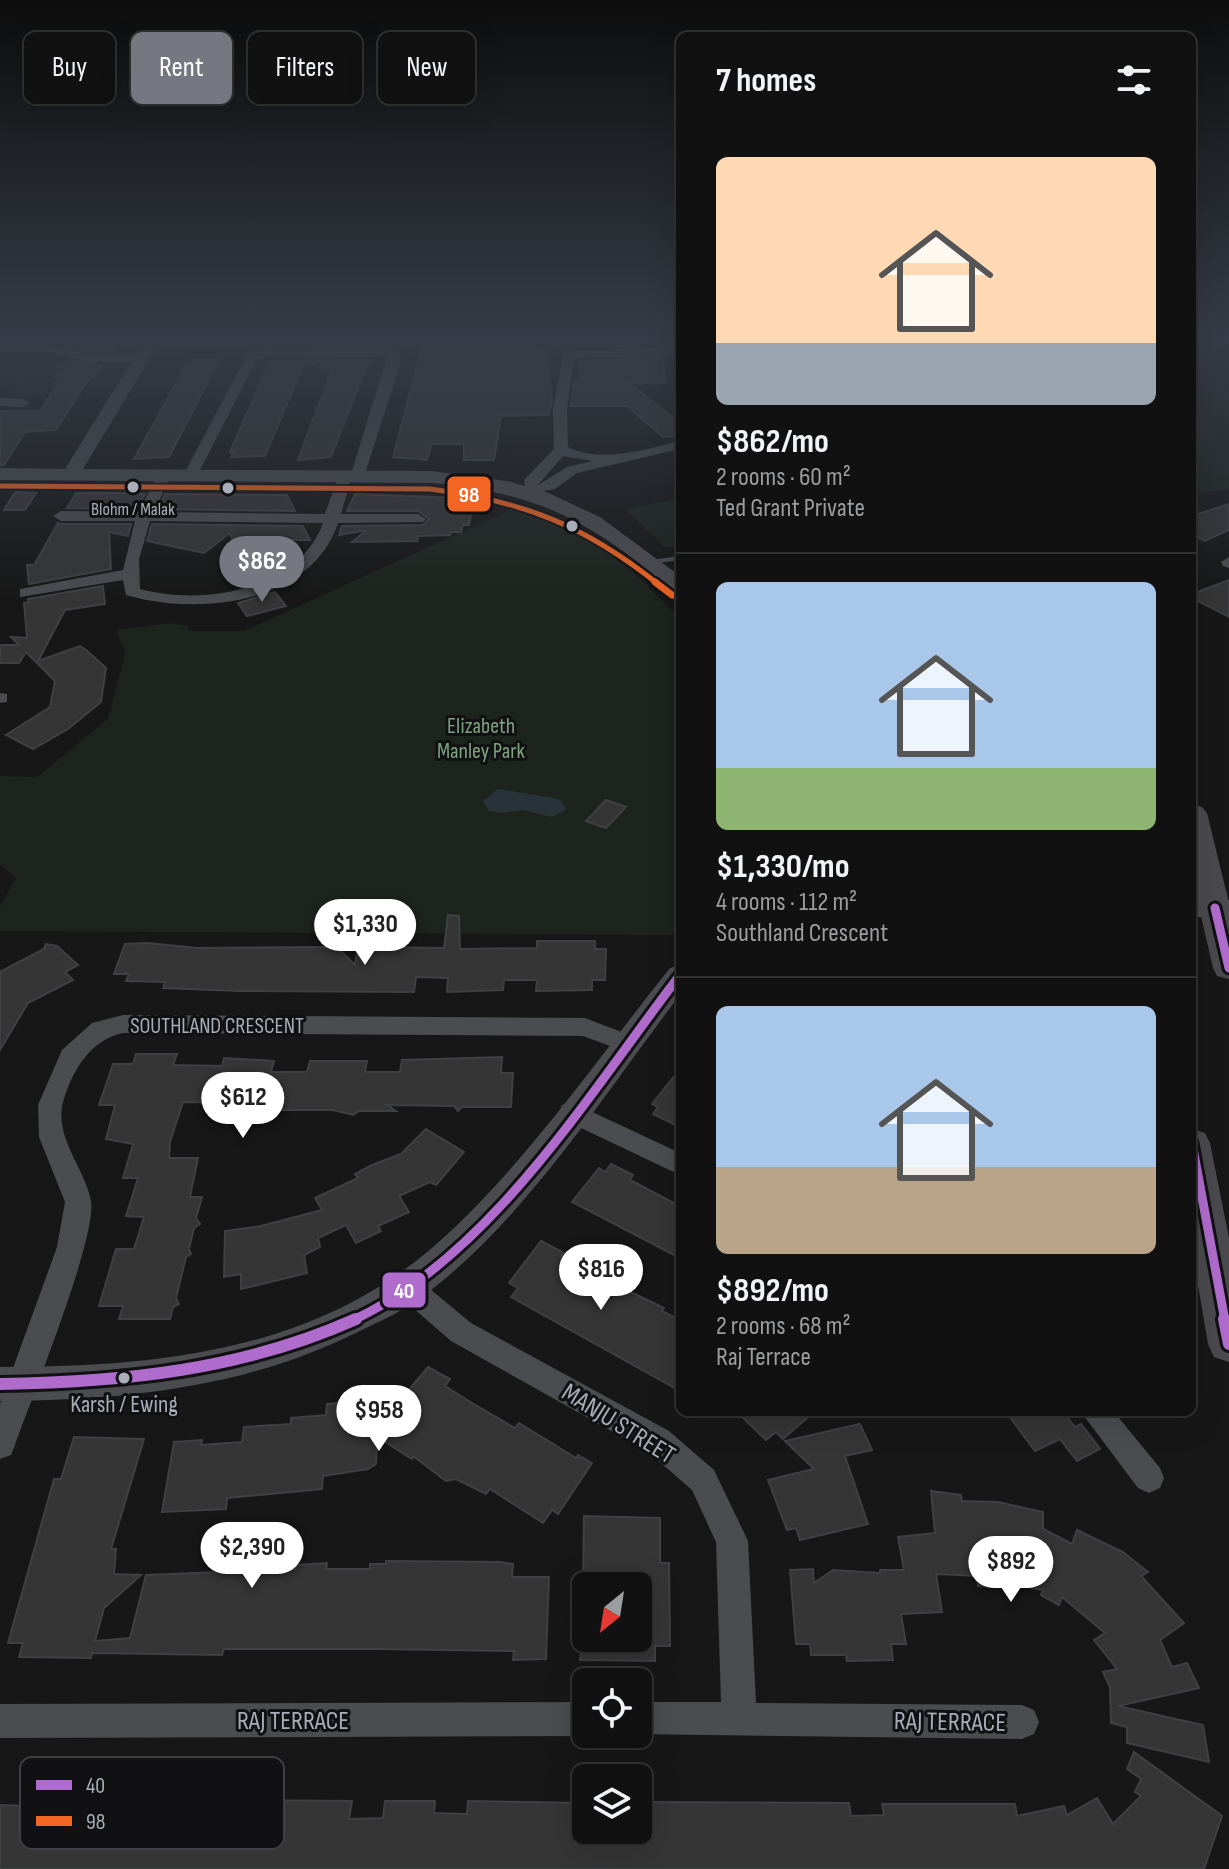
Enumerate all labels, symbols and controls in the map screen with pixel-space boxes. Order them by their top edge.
chip: Buy [24,32,115,104]
chip: Rent [131,32,232,104]
chip: Filters [248,32,362,104]
chip: New [378,32,475,104]
icon: filters [1112,58,1156,102]
text: 7 homes [716,60,816,101]
icon: home [864,209,1008,353]
text: $862/mo [716,421,829,462]
text: 2 rooms · 60 m² [716,462,851,493]
line badge: 98 [446,475,492,513]
marker: Blohm / Malak [125,479,141,495]
unlabelled marker [220,480,236,496]
text: 98 [459,482,479,509]
text: Ted Grant Private [716,493,865,524]
place label: Blohm / Malak [91,499,175,520]
unlabelled marker [564,518,580,534]
pin: $862 [215,536,309,604]
text: $862 [237,546,287,577]
icon: home [864,634,1008,778]
park label: Elizabeth Manley Park [437,713,526,765]
text: $1,330/mo [716,846,849,887]
text: 4 rooms · 112 m² [716,887,857,918]
pin: $1,330 [300,899,430,967]
text: $1,330 [332,909,398,940]
text: Southland Crescent [716,918,888,949]
street label: SOUTHLAND CRESCENT [130,1013,304,1040]
icon: home [864,1058,1008,1202]
pin: $612 [196,1072,290,1140]
text: $612 [219,1082,267,1113]
pin: $816 [554,1244,648,1312]
text: $816 [577,1254,625,1285]
text: $892/mo [716,1270,829,1311]
line badge: 40 [381,1271,427,1309]
text: 40 [394,1278,414,1305]
text: 2 rooms · 68 m² [716,1311,851,1342]
text: Raj Terrace [716,1342,811,1373]
marker: Karsh / Ewing [116,1370,132,1386]
street label: MANJU STREET [556,1377,681,1471]
pin: $958 [332,1385,426,1453]
place label: Karsh / Ewing [70,1390,178,1419]
text: $958 [354,1395,404,1426]
pin: $2,390 [187,1522,317,1590]
text: $2,390 [219,1532,285,1563]
pin: $892 [964,1536,1058,1604]
text: $892 [986,1546,1036,1577]
north arrow [572,1572,652,1652]
map controls [572,1572,652,1844]
button: locate [572,1668,652,1748]
street label: RAJ TERRACE [237,1706,349,1737]
street label: RAJ TERRACE [894,1706,1006,1739]
legend [20,1757,284,1849]
button: layers [572,1764,652,1844]
text: 40 [86,1773,105,1800]
text: 98 [86,1809,105,1836]

